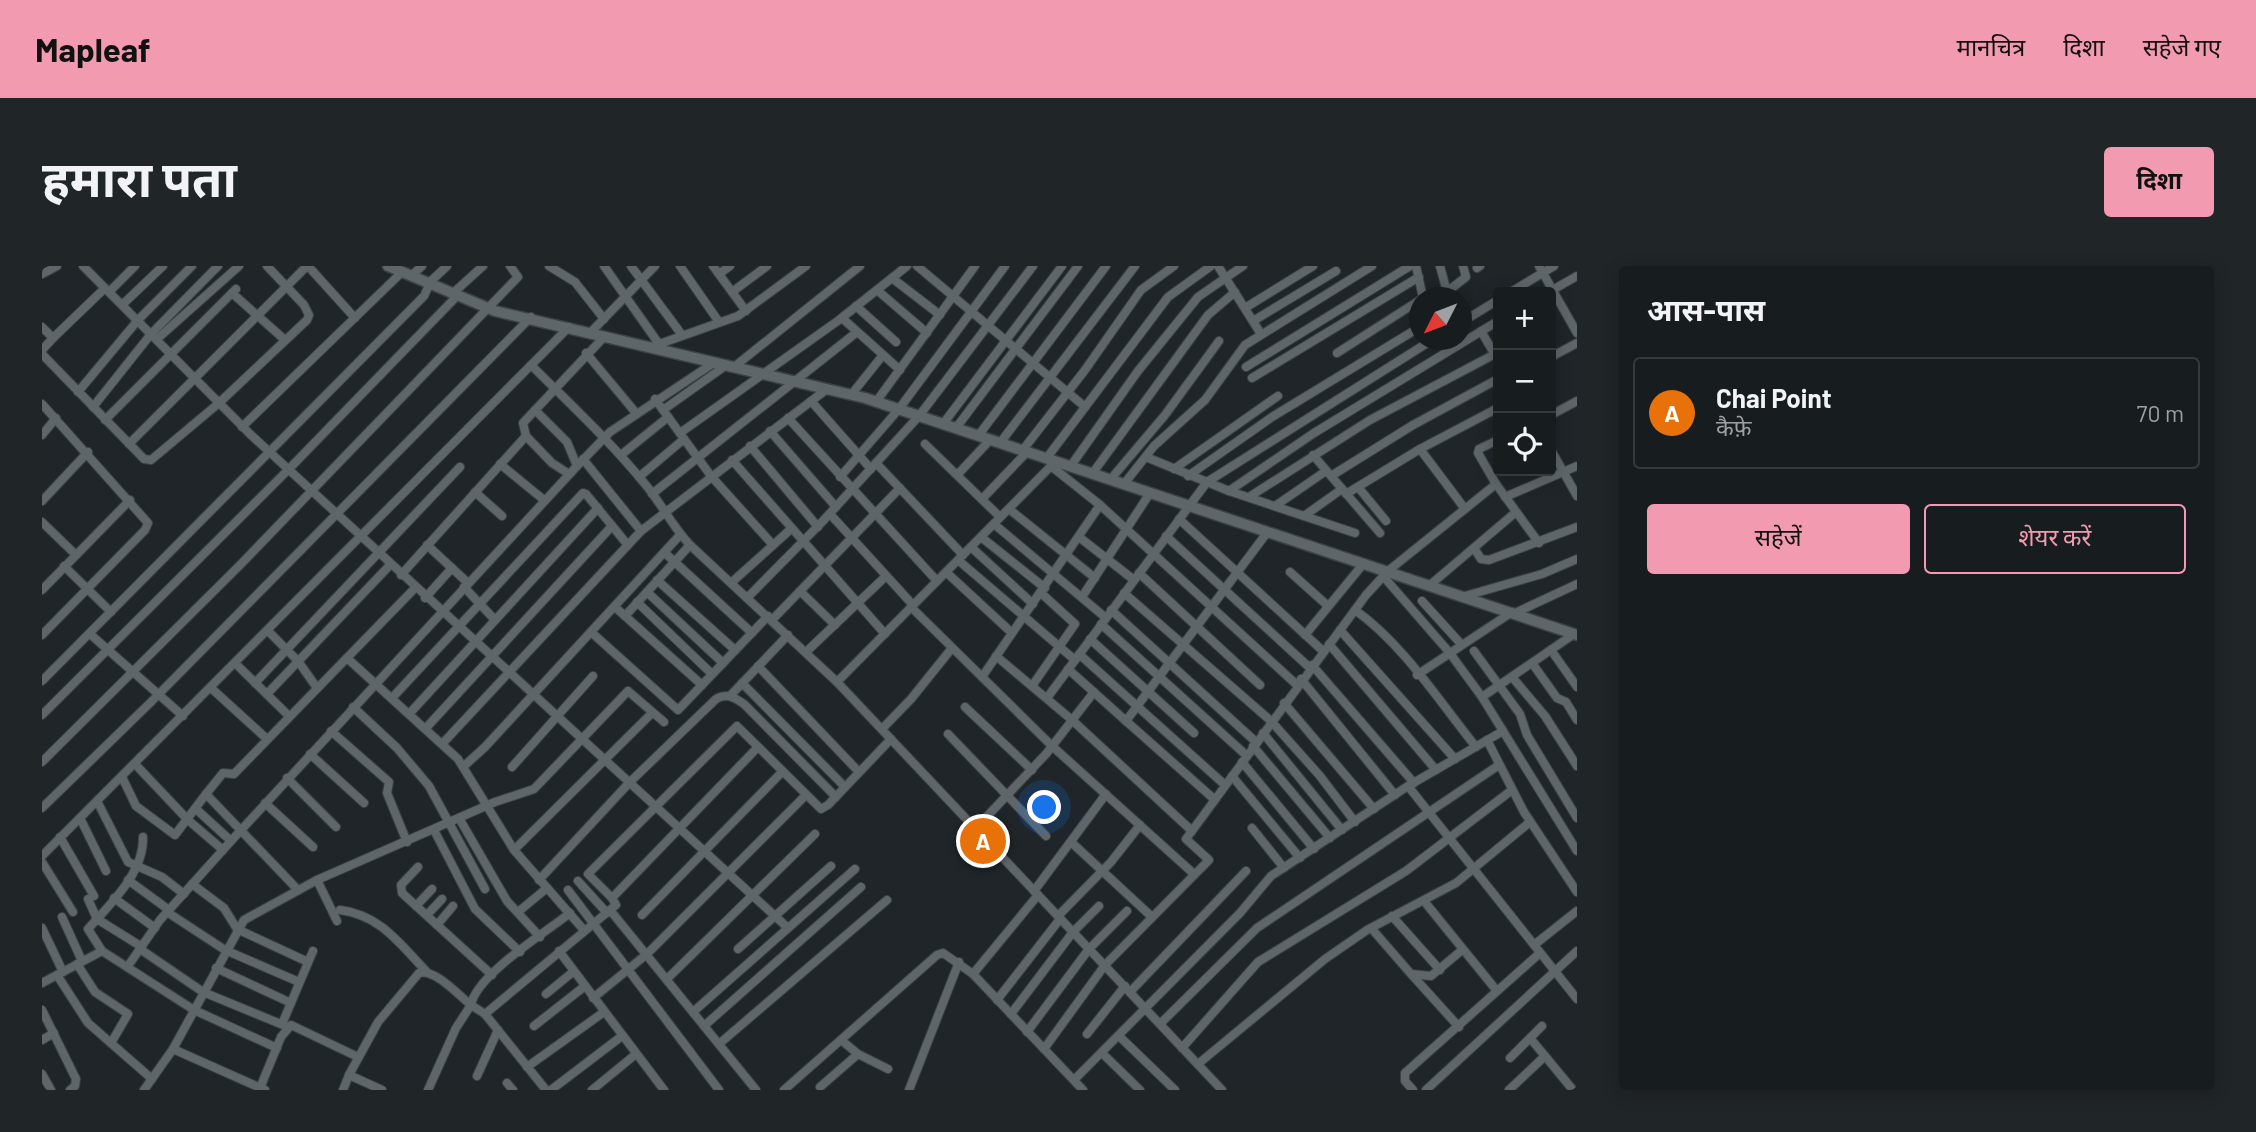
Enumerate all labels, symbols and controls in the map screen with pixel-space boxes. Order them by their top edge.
text: Mapleaf [35,29,151,69]
text: मानचित्र [1957,32,2025,61]
text: दिशा [2063,32,2105,61]
text: सहेजे गए [2143,32,2221,61]
button: दिशा [2104,147,2214,217]
text: हमारा पता [42,148,237,207]
north arrow [1409,287,1472,350]
map controls [1493,287,1556,476]
button: + [1493,287,1556,350]
text: आस-पास [1647,291,1765,327]
button: − [1493,350,1556,413]
text: Chai Point [1716,382,1832,413]
text: A [1664,399,1680,427]
text: 70 m [2137,399,2184,427]
button: locate [1493,413,1556,476]
text: कैफ़े [1716,413,1751,441]
button: सहेजें [1647,504,1910,574]
button: शेयर करें [1924,504,2186,574]
your location [1027,790,1061,824]
pin: A [960,815,1006,867]

